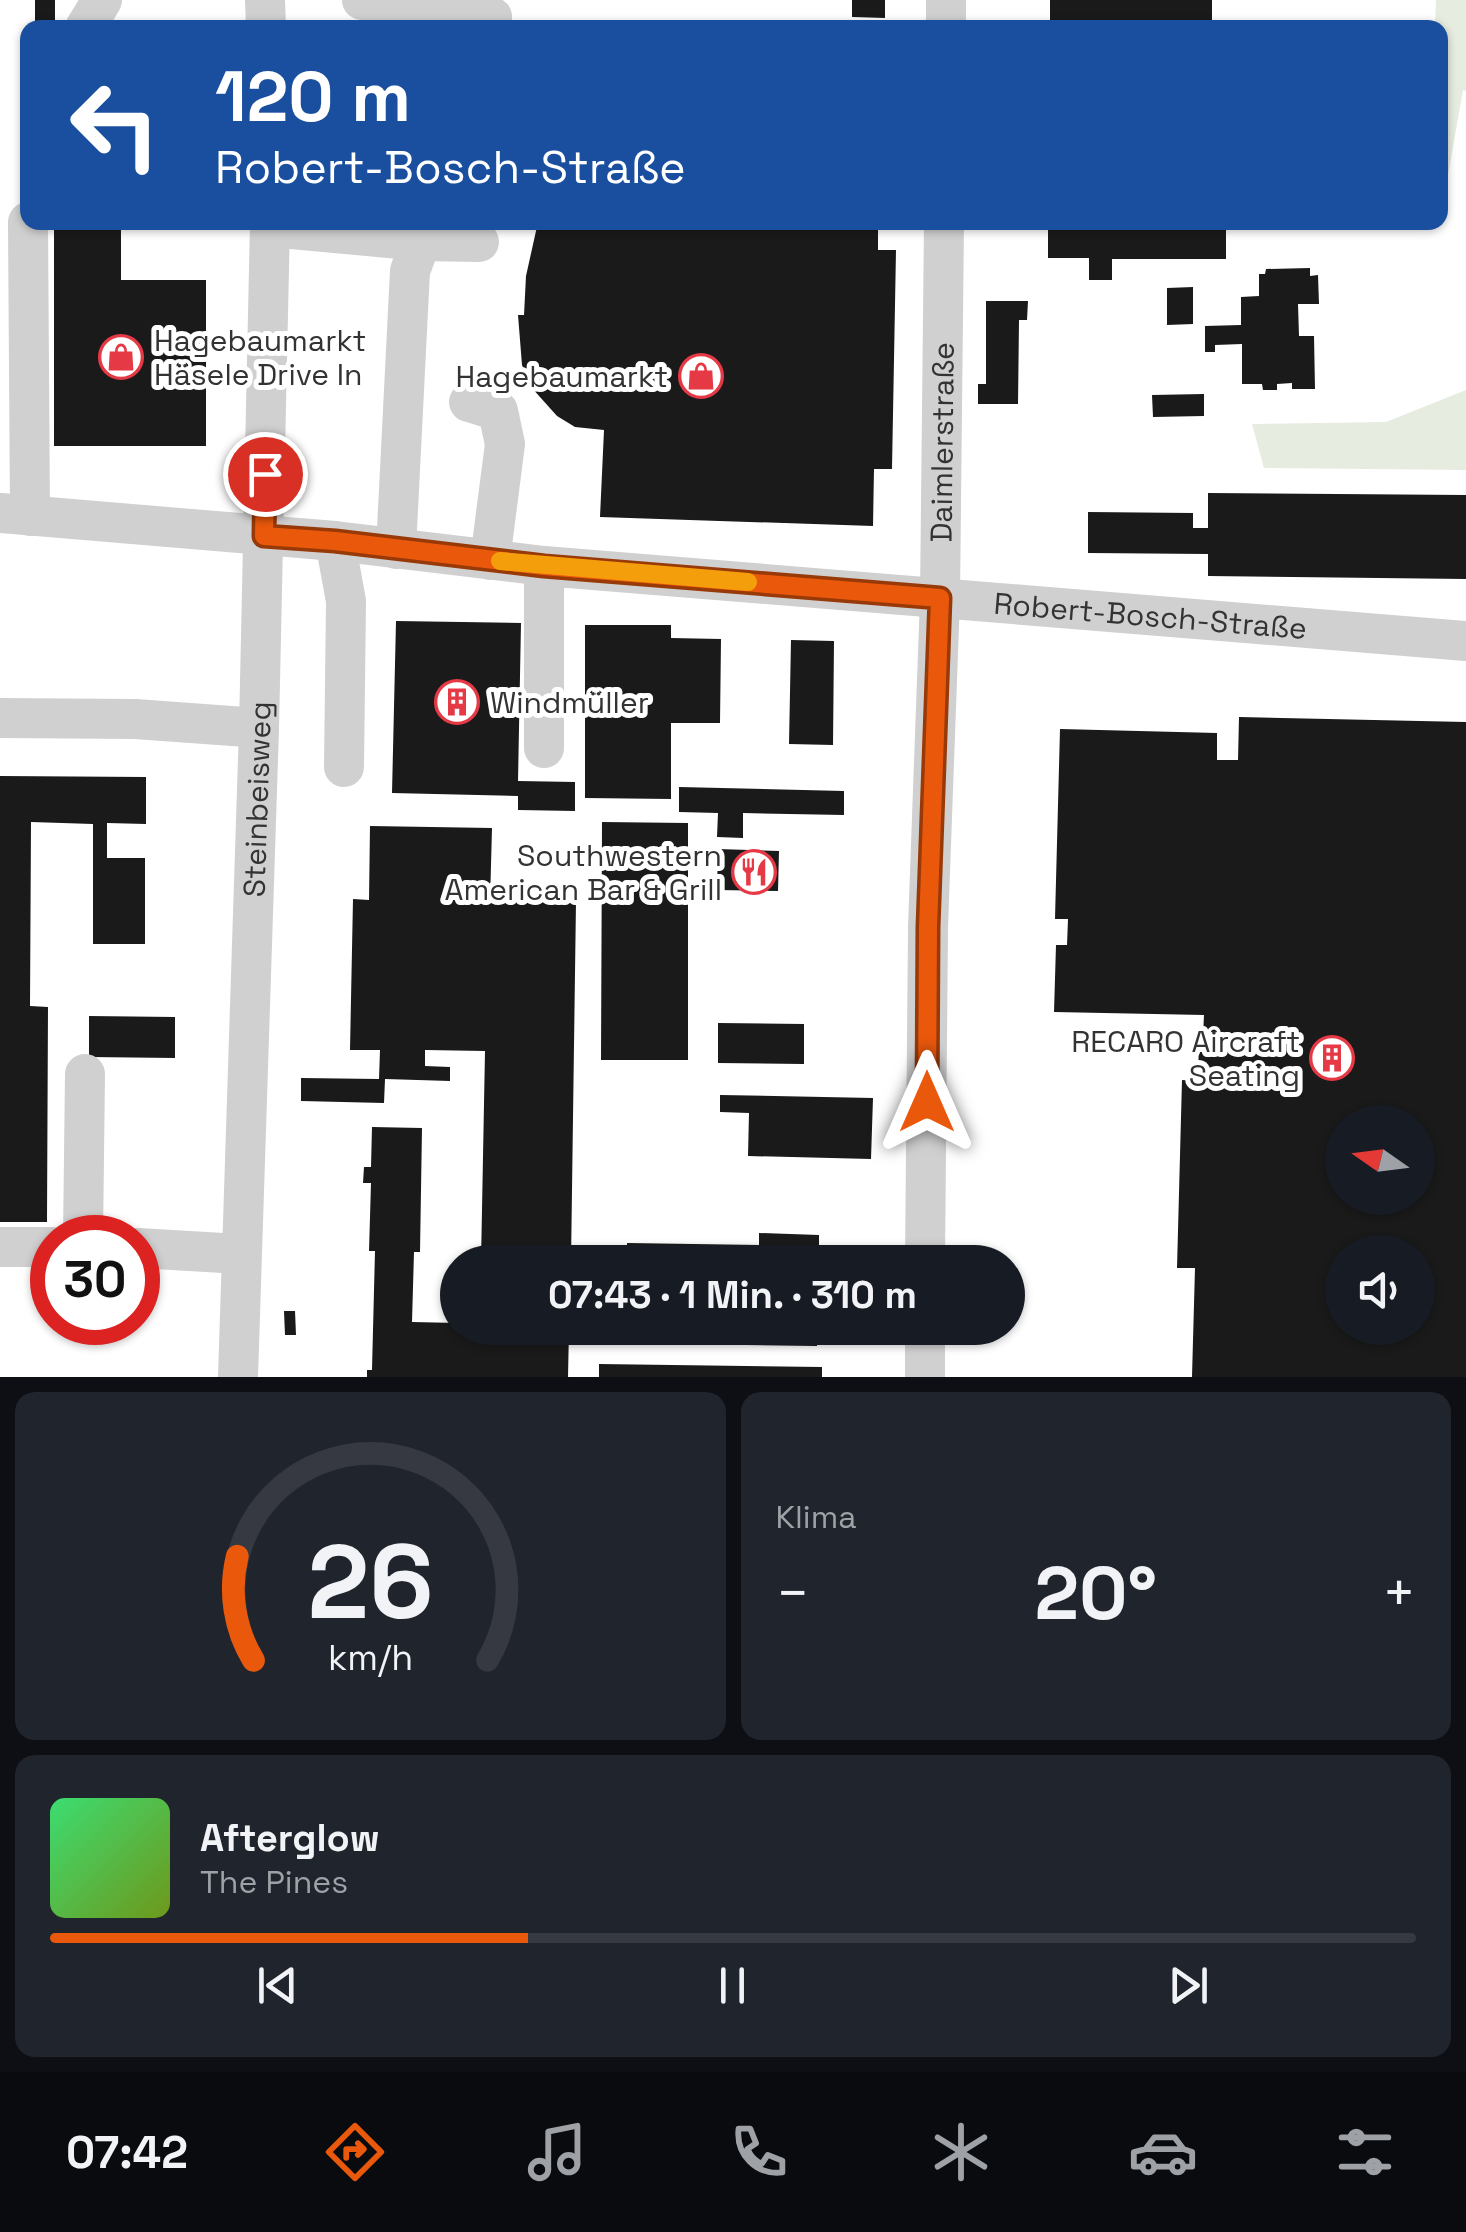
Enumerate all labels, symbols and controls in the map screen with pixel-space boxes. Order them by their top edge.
text: 120 m [215,52,411,141]
icon: left [50,60,180,190]
text: Robert-Bosch-Straße [215,139,686,196]
place label: Hagebaumarkt Häsele Drive In [154,321,366,394]
shop icon: Hagebaumarkt Häsele Drive In [98,334,144,380]
street label: Daimlerstraße [921,342,962,543]
shop icon: Hagebaumarkt [678,353,724,399]
place label: Hagebaumarkt [456,357,668,396]
pin [223,432,308,517]
icon: arrive [238,447,293,502]
street label: Robert-Bosch-Straße [992,583,1308,647]
building icon: Windmüller [434,679,480,725]
place label: Windmüller [490,683,649,722]
street label: Steinbeisweg [234,701,279,898]
place label: Southwestern American Bar & Grill [445,836,722,909]
restaurant icon: Southwestern American Bar & Grill [731,849,777,895]
place label: RECARO Aircraft Seating [1071,1022,1300,1095]
building icon: RECARO Aircraft Seating [1309,1035,1355,1081]
position arrow [875,1050,979,1154]
north arrow [1325,1105,1435,1215]
map controls [1325,1105,1435,1345]
speed limit sign: 30 [30,1215,160,1345]
button: sound [1325,1235,1435,1345]
text: 07:43 · 1 Min. · 310 m [548,1271,917,1319]
text: Klima [776,1497,857,1537]
text: 26 [307,1516,433,1648]
text: 20° [1034,1545,1157,1641]
text: − [776,1558,810,1628]
text: + [1382,1558,1416,1628]
text: km/h [328,1635,413,1680]
text: Afterglow [200,1814,380,1862]
text: The Pines [200,1862,348,1902]
icon: previous [250,1958,305,2013]
icon: pause [705,1958,760,2013]
icon: next [1161,1958,1216,2013]
icon: directions [320,2117,390,2187]
icon: music [522,2117,592,2187]
icon: phone [724,2117,794,2187]
icon: climate [926,2117,996,2187]
icon: car [1128,2117,1198,2187]
icon: filters [1330,2117,1400,2187]
text: 07:42 [66,2124,188,2181]

